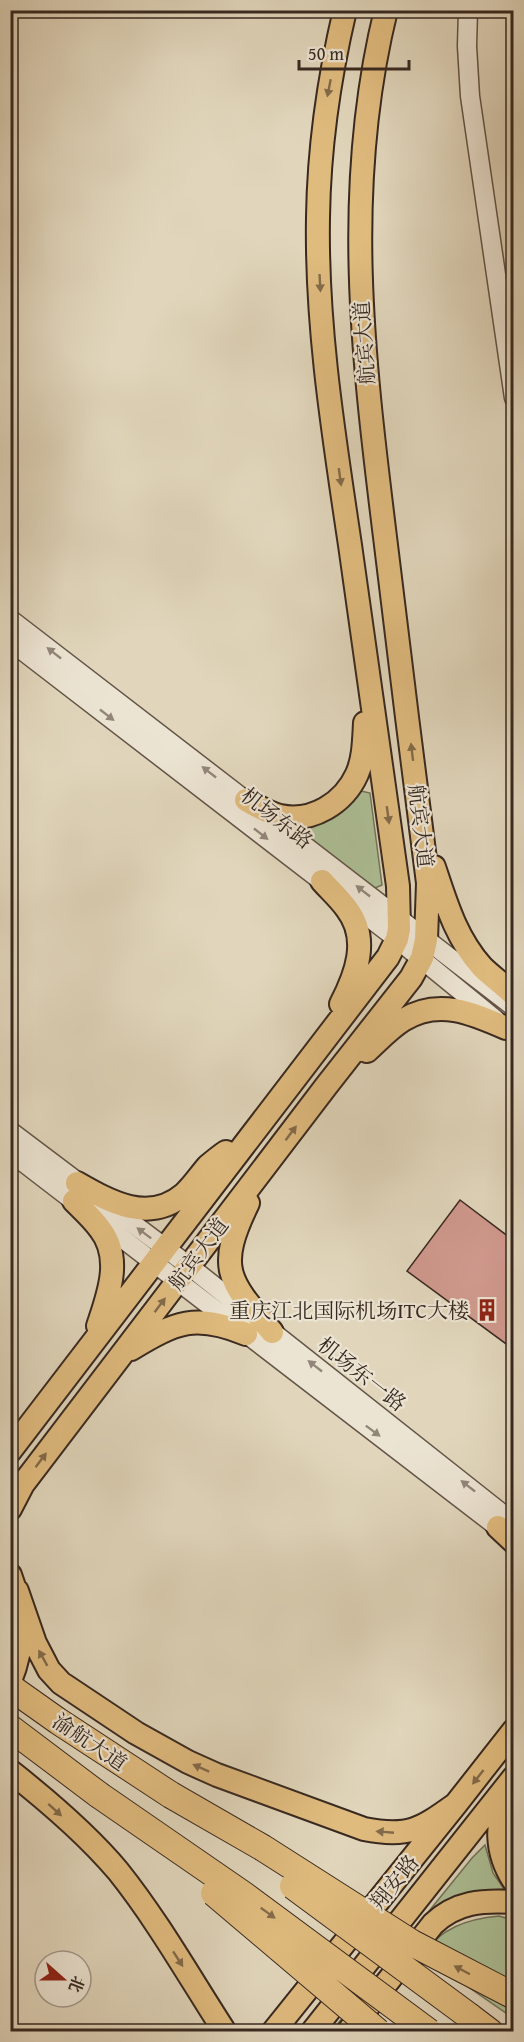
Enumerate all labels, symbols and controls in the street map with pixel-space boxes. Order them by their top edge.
scale bar [299,33,408,71]
text: 50 m [308,40,344,67]
one-way arrow [324,79,333,98]
one-way arrow [315,273,324,292]
street label: 航宾大道 [346,300,382,386]
one-way arrow [335,467,344,486]
one-way arrow [47,647,62,659]
one-way arrow [99,708,114,720]
one-way arrow [407,743,416,762]
one-way arrow [201,765,217,778]
street label: 机场东路 [234,780,320,856]
street label: 航宾大道 [400,782,442,870]
one-way arrow [383,806,392,825]
one-way arrow [253,827,269,840]
one-way arrow [356,885,371,897]
one-way arrow [284,1125,297,1141]
street label: 航宾大道 [160,1211,236,1297]
one-way arrow [136,1227,152,1239]
place label: 重庆江北国际机场ITC大楼 [229,1295,469,1326]
one-way arrow [153,1297,165,1312]
building icon: 重庆江北国际机场ITC大楼 [474,1297,500,1323]
street label: 机场东一路 [311,1329,413,1419]
one-way arrow [307,1360,322,1372]
one-way arrow [364,1425,380,1437]
one-way arrow [35,1452,47,1467]
one-way arrow [460,1481,475,1493]
one-way arrow [38,1650,48,1667]
street label: 渝航大道 [47,1706,133,1778]
one-way arrow [192,1763,210,1773]
one-way arrow [472,1769,484,1784]
one-way arrow [47,1803,62,1816]
one-way arrow [375,1827,394,1837]
street label: 翔安路 [362,1848,426,1916]
one-way arrow [259,1907,275,1919]
north arrow [33,1949,93,2009]
one-way arrow [172,1951,184,1967]
one-way arrow [453,1965,470,1975]
text: 北 [63,1973,91,1996]

